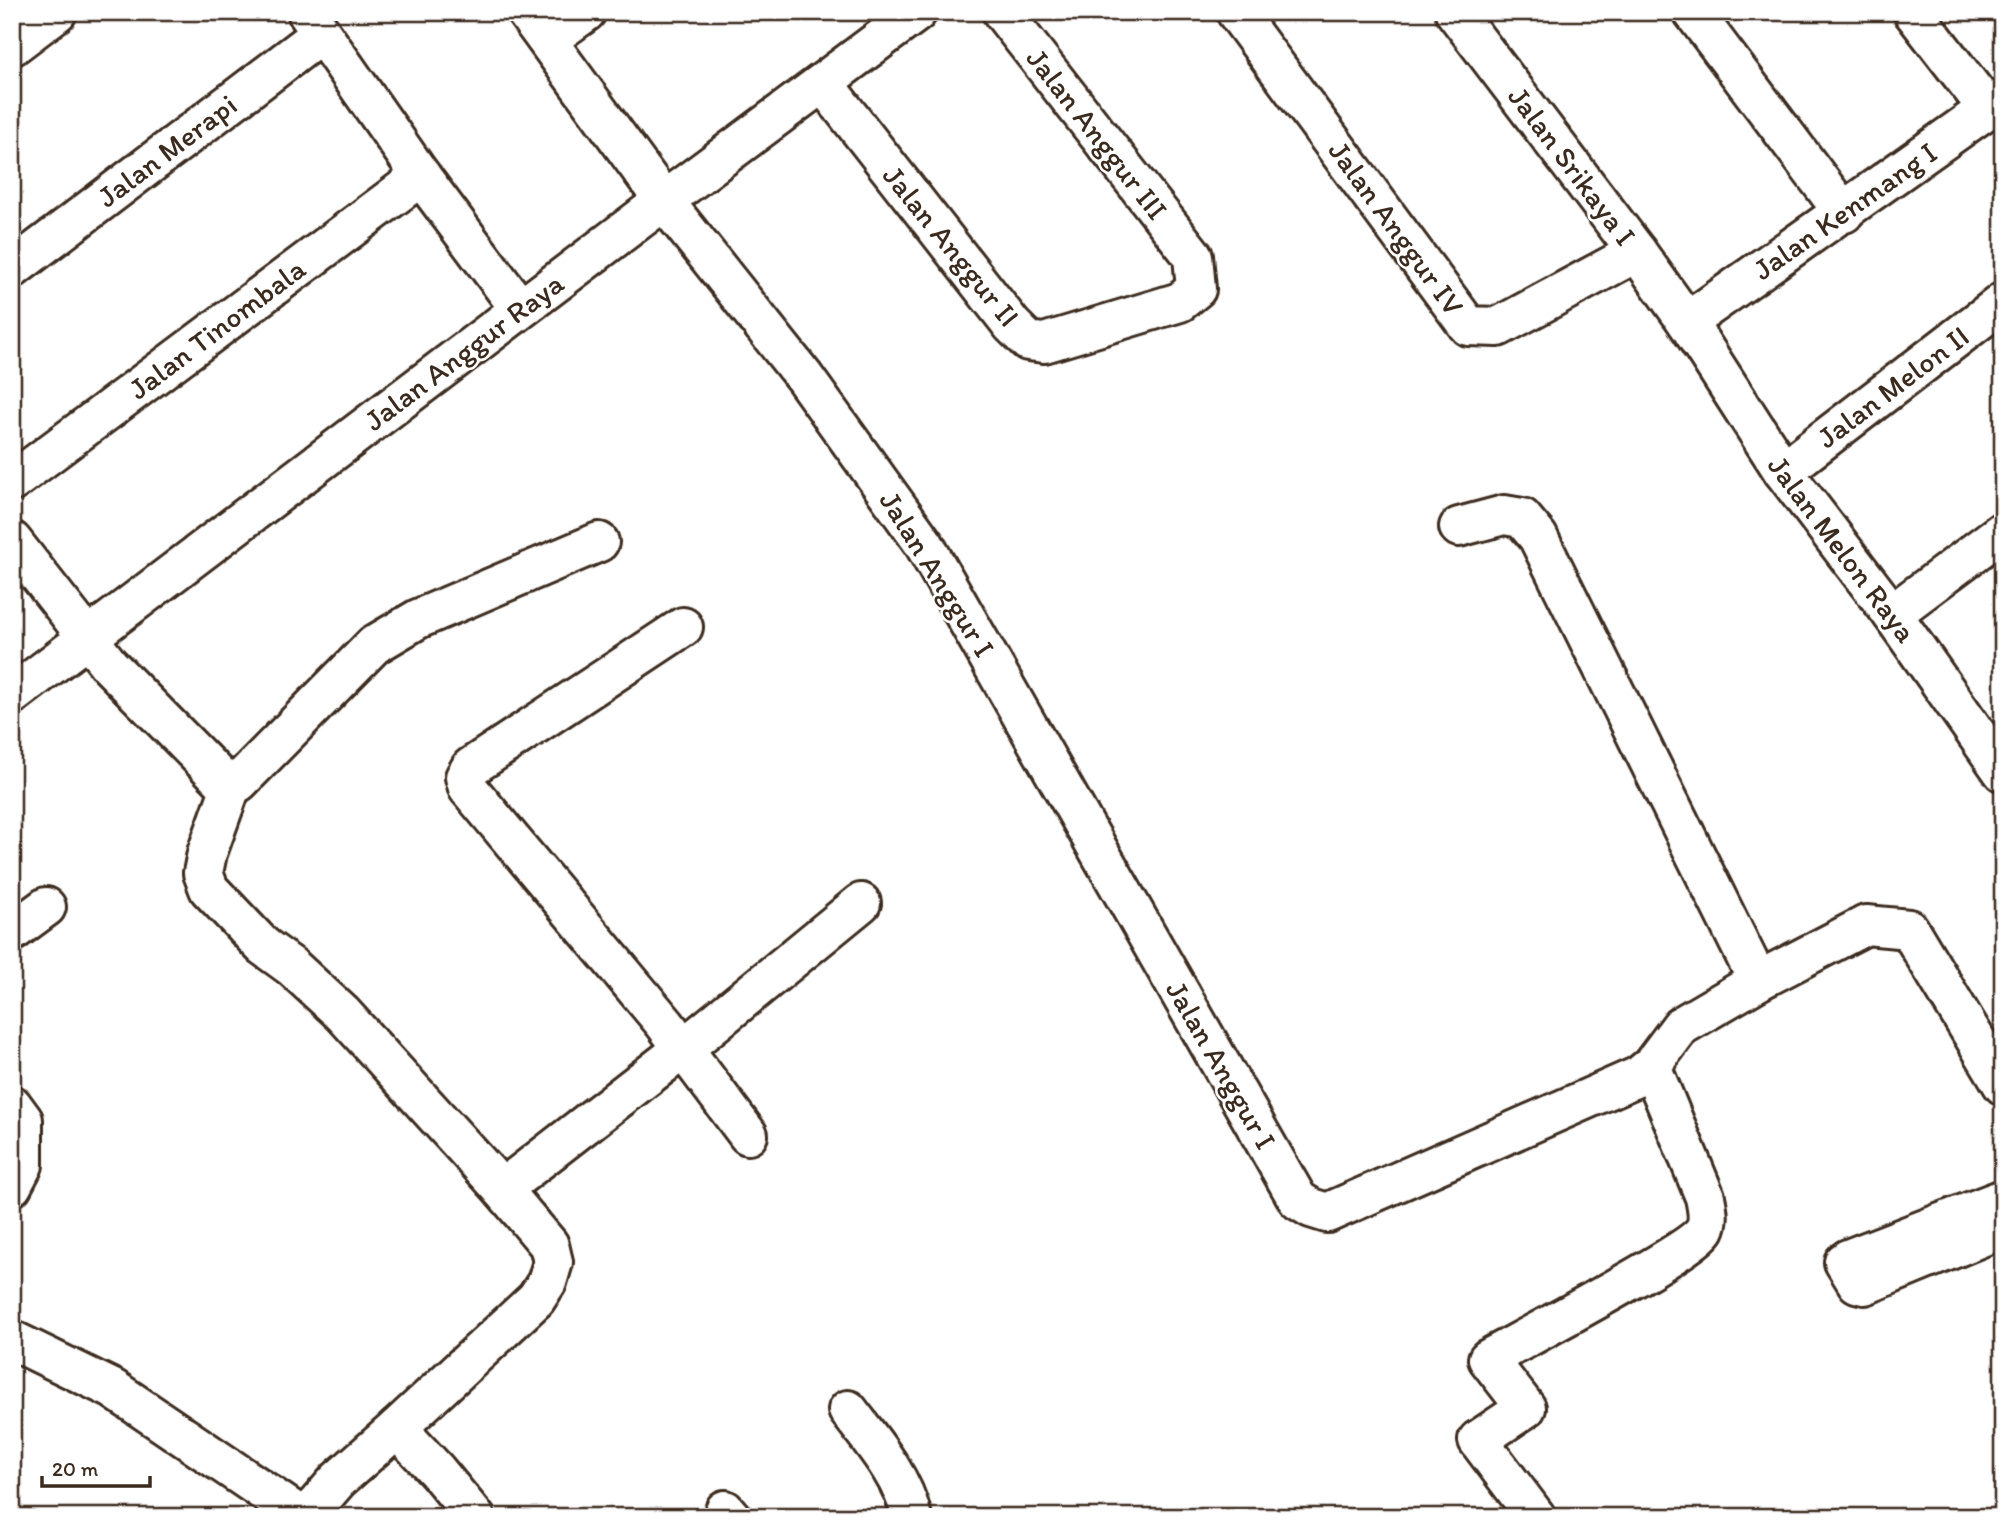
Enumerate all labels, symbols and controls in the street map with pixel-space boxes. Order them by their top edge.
street label: Jalan Anggur III [1019,40,1176,227]
street label: Jalan Srikaya I [1500,79,1644,253]
street label: Jalan Merapi [90,86,244,215]
street label: Jalan Anggur IV [1321,133,1472,322]
street label: Jalan Kenmang I [1746,133,1944,288]
street label: Jalan Anggur II [875,158,1028,334]
street label: Jalan Tinombala [121,250,313,407]
street label: Jalan Anggur Raya [357,264,571,439]
street label: Jalan Melon II [1809,317,1976,456]
street label: Jalan Melon Raya [1760,448,1925,650]
street label: Jalan Anggur I [872,484,1003,664]
street label: Jalan Anggur I [1158,974,1285,1156]
scale bar [42,1445,150,1489]
text: 20 m [52,1456,99,1481]

